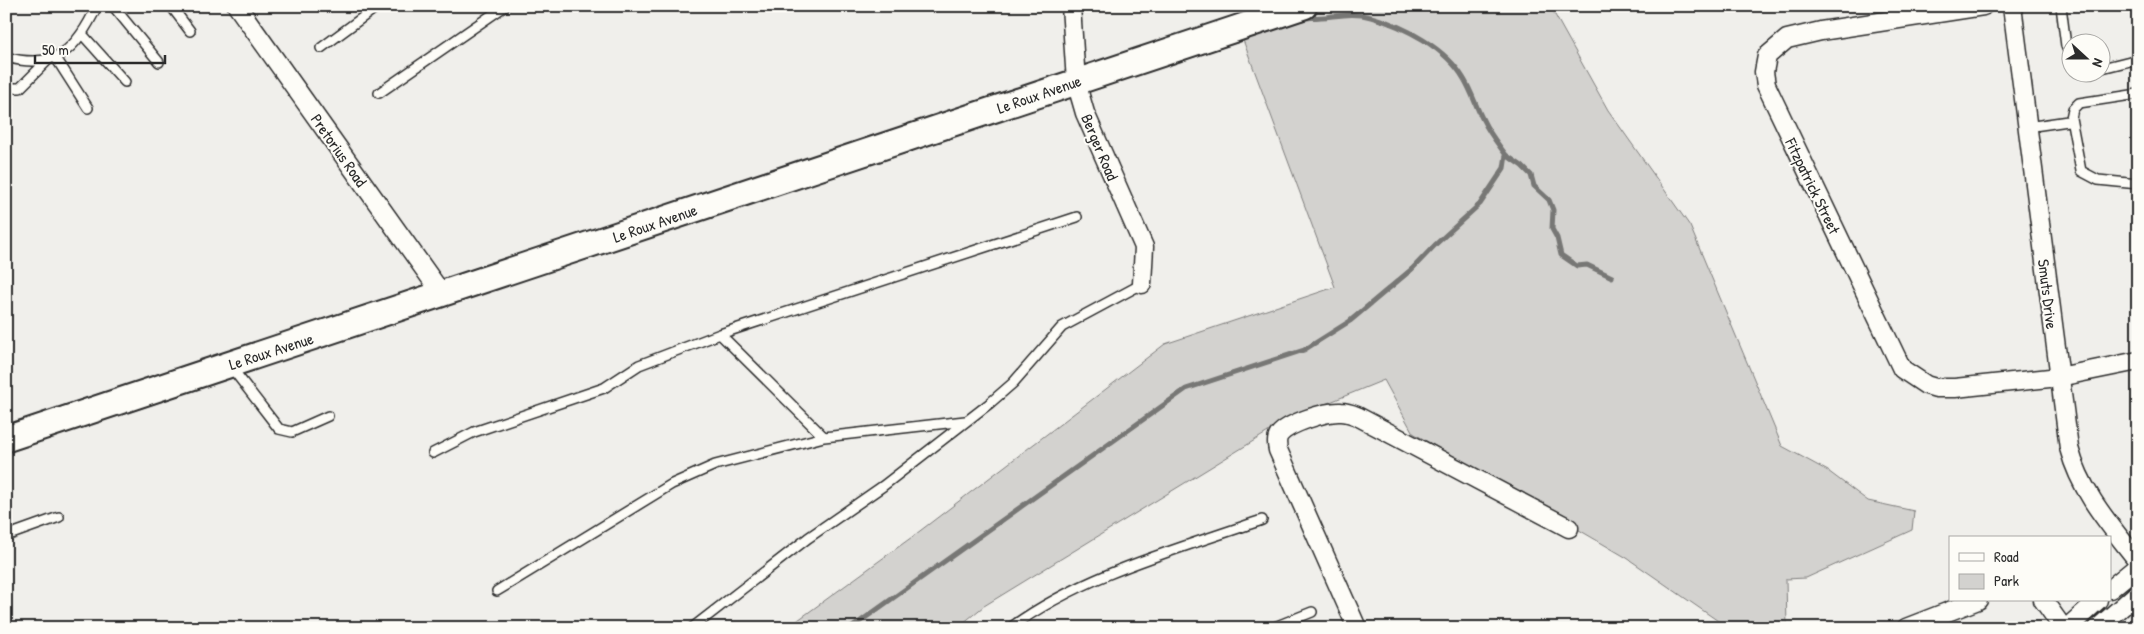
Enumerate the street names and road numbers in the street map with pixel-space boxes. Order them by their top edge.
street label: Le Roux Avenue [994,69,1085,119]
street label: Pretorius Road [306,109,372,191]
street label: Berger Road [1076,110,1124,184]
street label: Fitzpatrick Street [1780,133,1846,238]
street label: Le Roux Avenue [610,198,701,248]
street label: Smuts Drive [2033,258,2063,331]
street label: Le Roux Avenue [226,327,317,375]

